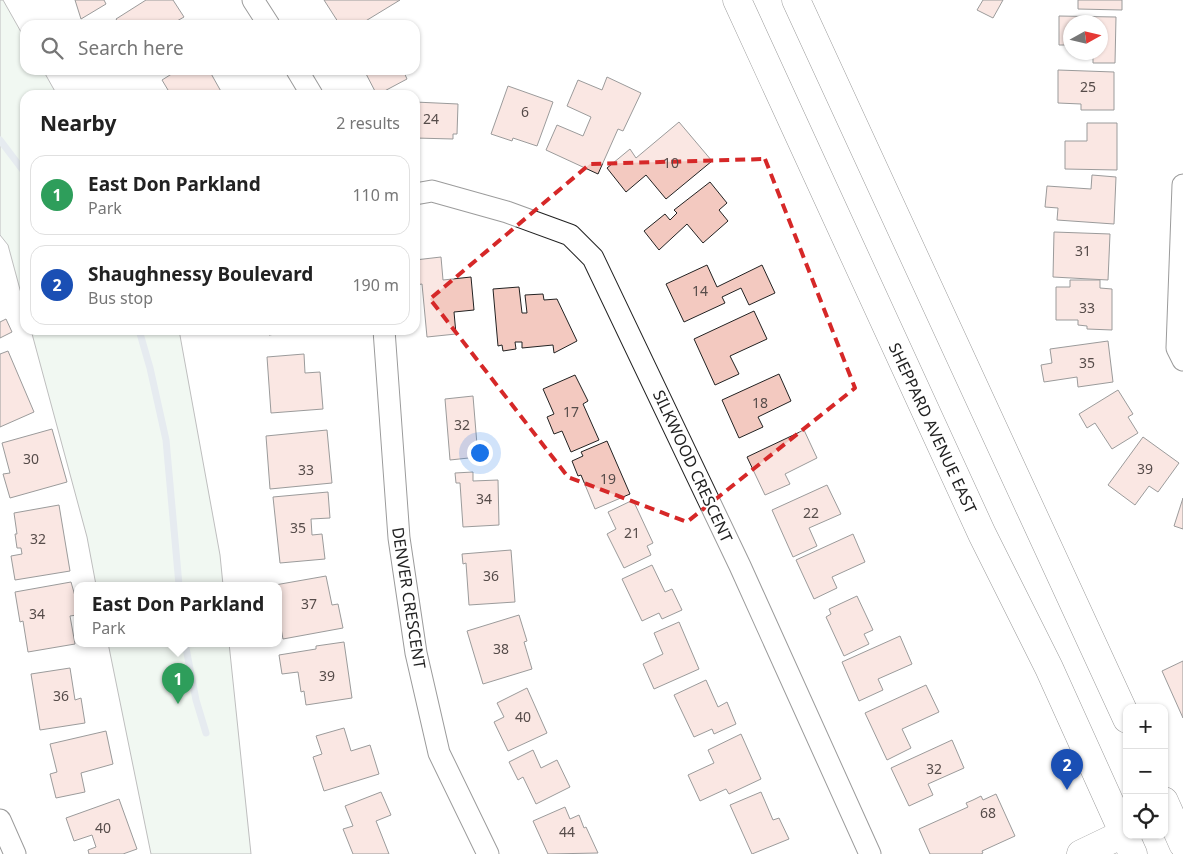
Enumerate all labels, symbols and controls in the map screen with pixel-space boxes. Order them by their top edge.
north arrow [1063,15,1108,60]
search box [20,20,420,75]
icon: search [38,34,66,62]
text: Search here [78,35,184,61]
house number: 25 [1080,77,1096,96]
house number: 6 [521,102,529,121]
text: Nearby [40,109,116,137]
house number: 24 [423,109,439,128]
text: 2 results [336,112,400,134]
house number: 10 [663,153,679,172]
text: East Don Parkland [88,171,261,197]
text: 1 [52,184,62,206]
text: 110 m [352,184,399,206]
text: Park [88,197,122,219]
house number: 31 [1075,241,1091,260]
text: Shaughnessy Boulevard [88,261,313,287]
text: 2 [52,274,62,296]
text: 190 m [352,274,399,296]
house number: 14 [692,281,708,300]
text: Bus stop [88,287,153,309]
house number: 33 [1079,298,1095,317]
street label: SHEPPARD AVENUE EAST [884,339,982,517]
house number: 35 [1079,353,1095,372]
street label: SILKWOOD CRESCENT [648,386,738,546]
house number: 18 [752,393,768,412]
house number: 17 [563,402,579,421]
house number: 32 [454,415,470,434]
your location [467,440,493,466]
house number: 30 [23,449,39,468]
house number: 39 [1137,459,1153,478]
house number: 33 [298,460,314,479]
house number: 19 [600,469,616,488]
house number: 34 [476,489,492,508]
house number: 22 [803,503,819,522]
house number: 35 [290,518,306,537]
house number: 21 [624,523,640,542]
street label: DENVER CRESCENT [387,526,431,671]
house number: 32 [30,529,46,548]
house number: 36 [483,566,499,585]
popup [74,582,282,647]
text: East Don Parkland [92,591,264,617]
house number: 37 [301,594,317,613]
house number: 34 [29,604,45,623]
text: Park [92,617,125,639]
house number: 38 [493,639,509,658]
pin: 1 [162,663,194,704]
house number: 39 [319,666,335,685]
house number: 36 [53,686,69,705]
map controls [1123,704,1168,839]
button: + [1123,704,1168,749]
house number: 40 [515,707,531,726]
pin: 2 [1051,749,1083,790]
button: − [1123,749,1168,794]
house number: 32 [926,759,942,778]
button: locate [1123,794,1168,839]
house number: 68 [980,803,996,822]
house number: 40 [95,818,111,837]
house number: 44 [559,822,575,841]

